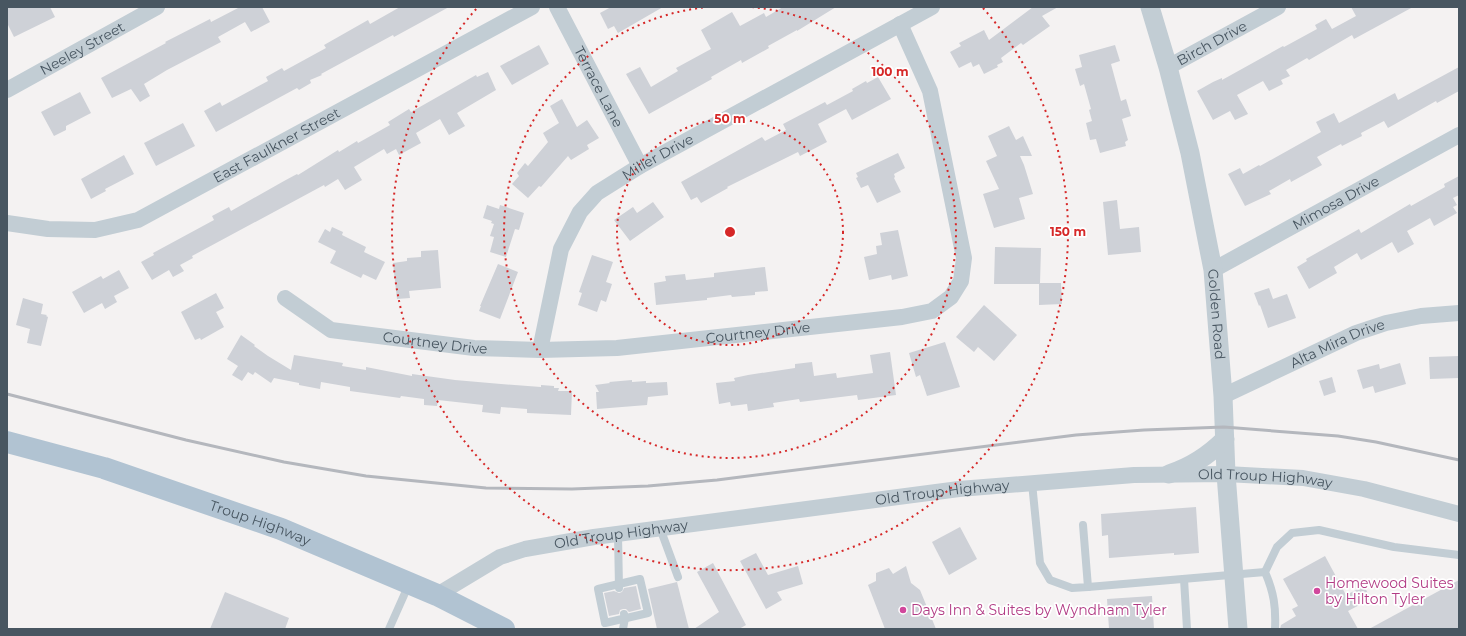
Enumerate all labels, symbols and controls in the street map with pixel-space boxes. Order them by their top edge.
street label: Birch Drive [1174,17,1250,69]
street label: Neeley Street [37,18,128,79]
street label: Terrace Lane [570,43,627,130]
text: 100 m [872,64,908,79]
street label: East Faulkner Street [210,103,343,187]
text: 50 m [714,111,746,126]
street label: Miller Drive [619,130,697,184]
street label: Mimosa Drive [1289,172,1382,234]
text: 150 m [1050,224,1086,239]
centre of rings [723,225,737,239]
street label: Golden Road [1204,268,1229,360]
street label: Alta Mira Drive [1287,315,1387,372]
street label: Courtney Drive [705,318,811,347]
street label: Courtney Drive [382,328,488,357]
street label: Old Troup Highway [1198,465,1334,492]
street label: Old Troup Highway [874,476,1011,509]
street label: Troup Highway [207,496,314,550]
street label: Old Troup Highway [553,516,689,553]
place label: Homewood Suites by Hilton Tyler [1325,574,1454,608]
marker: Homewood Suites by Hilton Tyler [1312,586,1322,596]
place label: Days Inn & Suites by Wyndham Tyler [911,601,1167,619]
marker: Days Inn & Suites by Wyndham Tyler [898,605,908,615]

